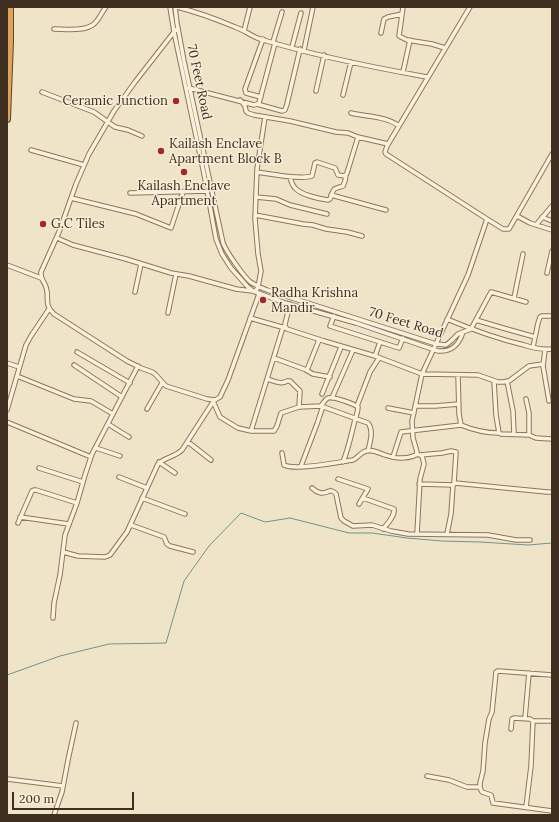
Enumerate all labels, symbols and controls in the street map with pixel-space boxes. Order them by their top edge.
street label: 70 Feet Road [183,43,215,121]
place label: Ceramic Junction [62,93,168,109]
marker: Ceramic Junction [171,96,181,106]
place label: Kailash Enclave Apartment Block B [169,136,282,167]
marker: Kailash Enclave Apartment Block B [156,146,166,156]
marker: Kailash Enclave Apartment [179,167,189,177]
place label: Kailash Enclave Apartment [137,178,231,209]
place label: G.C Tiles [51,216,105,232]
marker: G.C Tiles [38,219,48,229]
place label: Radha Krishna Mandir [271,285,358,316]
marker: Radha Krishna Mandir [258,295,268,305]
street label: 70 Feet Road [367,304,445,342]
scale bar [14,784,136,810]
text: 200 m [19,791,54,806]

